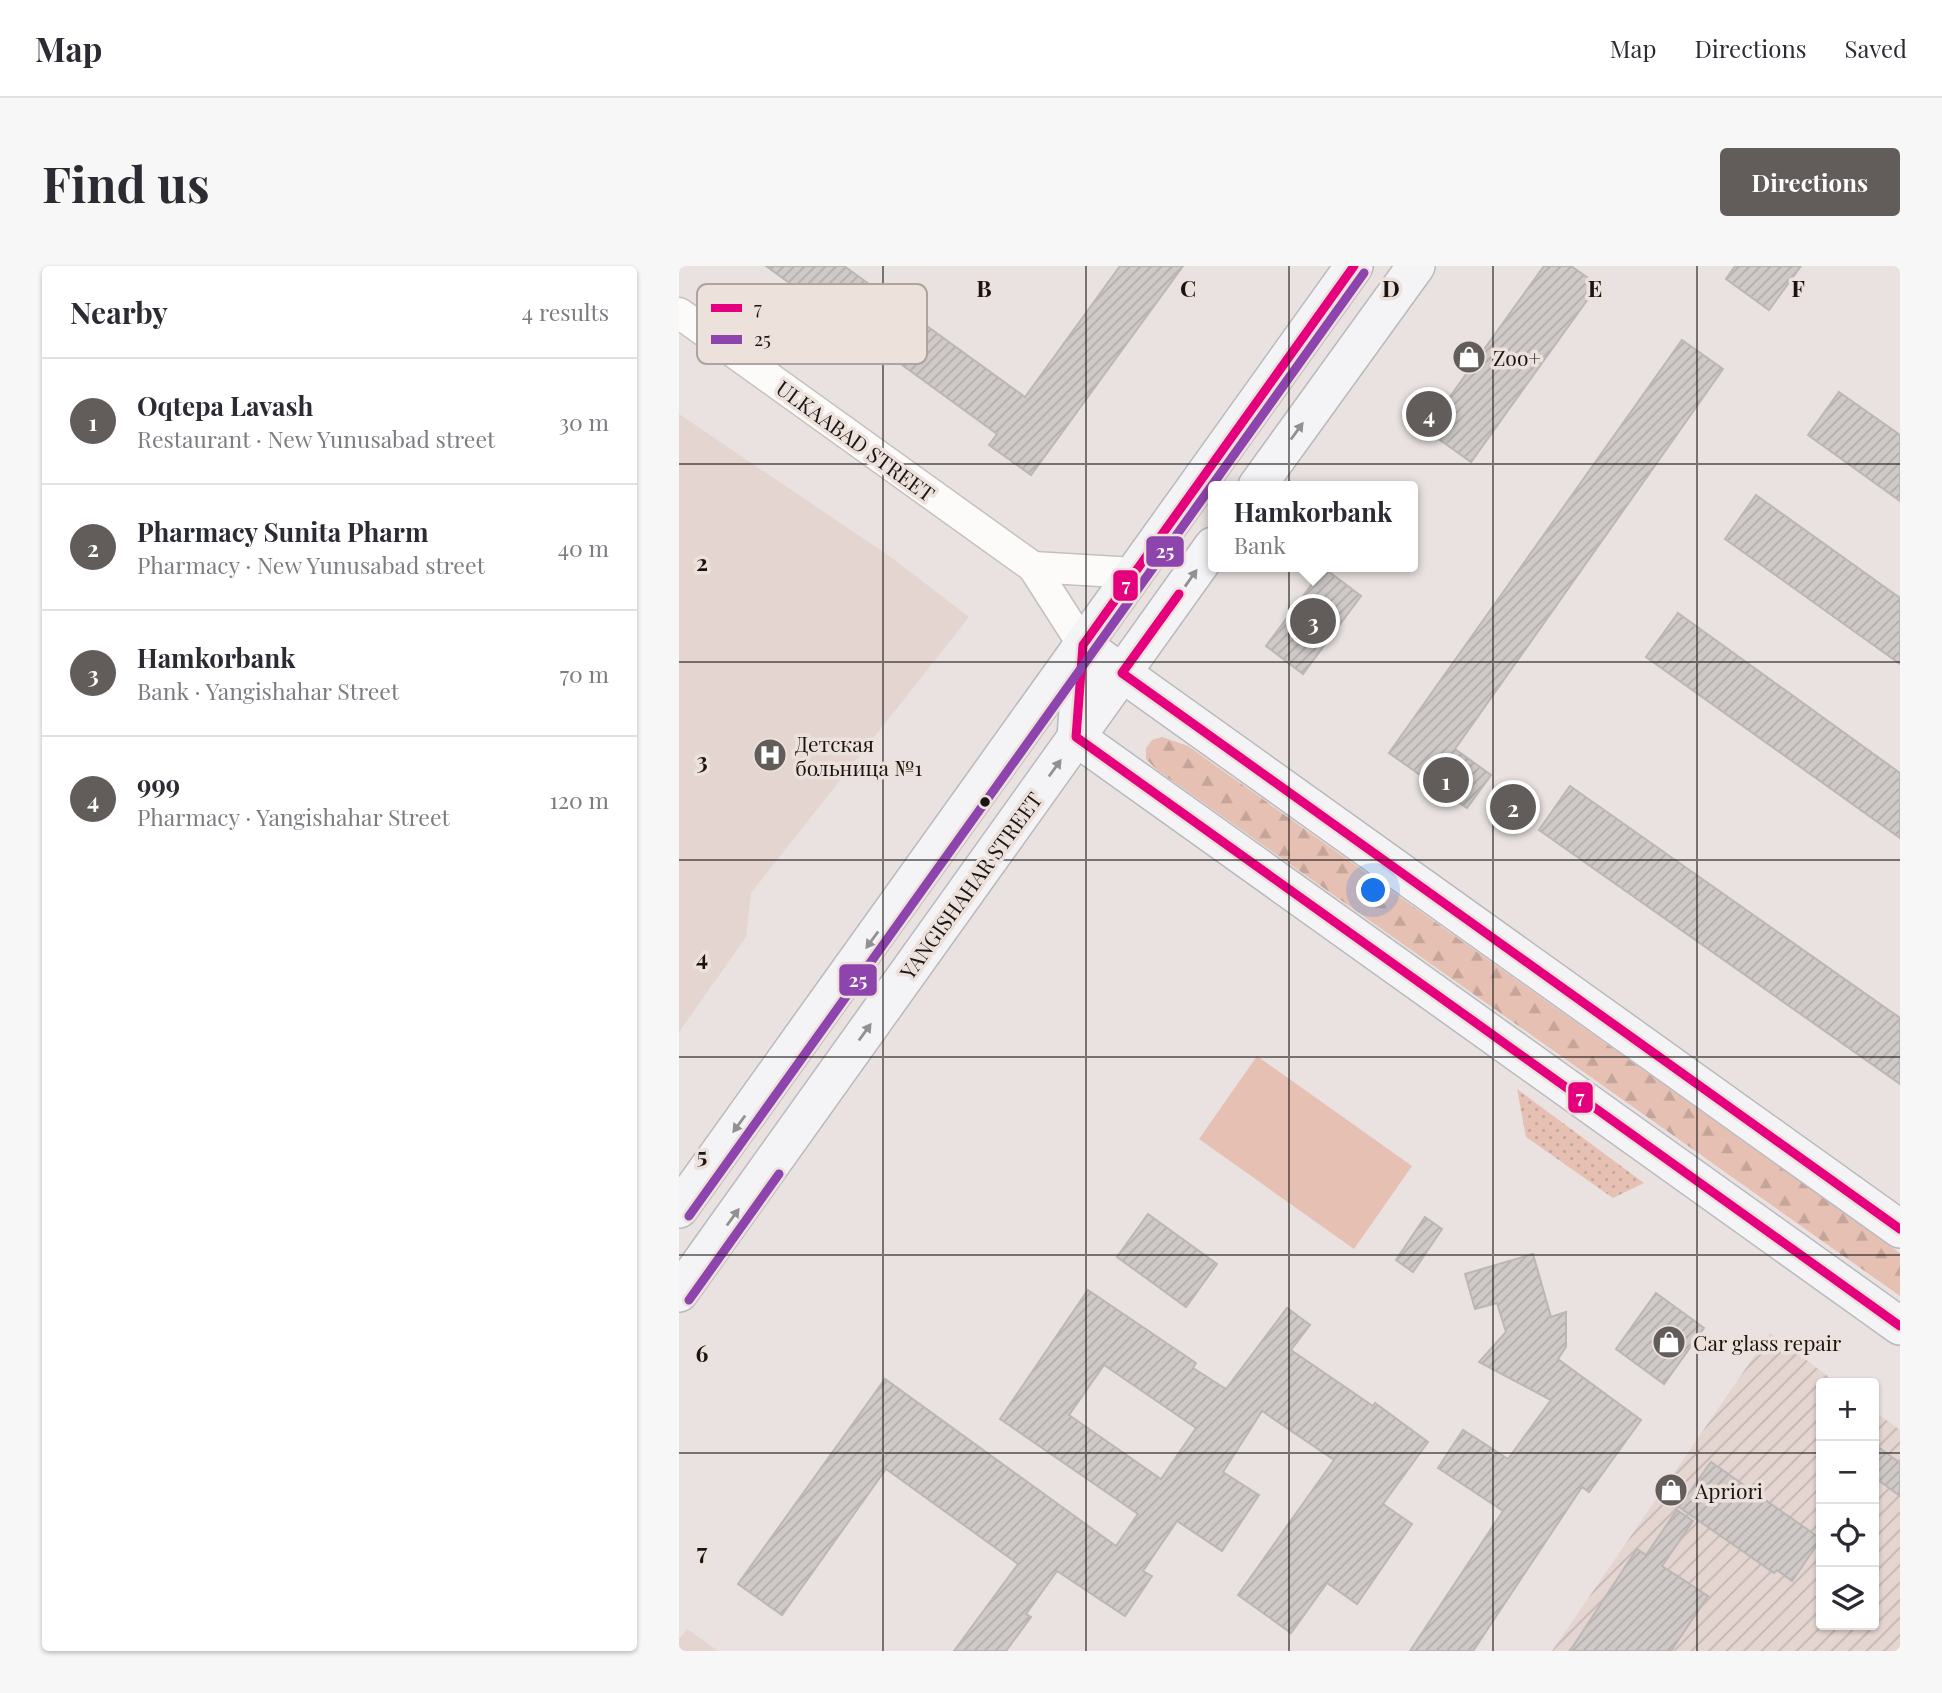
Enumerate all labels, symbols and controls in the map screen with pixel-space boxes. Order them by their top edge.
text: Map [35,26,102,70]
text: Map [1610,32,1656,64]
text: Directions [1694,32,1807,64]
text: Saved [1845,32,1907,64]
button: Directions [1720,148,1900,216]
text: Find us [42,150,210,215]
text: B [976,272,992,303]
text: C [1180,272,1196,303]
text: D [1382,272,1400,303]
text: E [1588,272,1602,303]
text: F [1791,272,1805,303]
legend [697,284,927,364]
text: Nearby [70,292,168,332]
text: 7 [754,294,762,320]
text: 4 results [522,296,609,327]
text: 25 [754,325,771,351]
shop icon: Zoo+ [1450,338,1488,376]
place label: Zoo+ [1493,343,1541,371]
street label: ULKAABAD STREET [771,373,941,507]
text: Oqtepa Lavash [137,388,313,423]
pin: 4 [1406,388,1452,440]
text: 1 [89,406,97,437]
text: 30 m [559,406,609,437]
one-way arrow [1290,422,1304,440]
text: Restaurant · New Yunusabad street [137,423,495,454]
popup [1208,481,1418,572]
text: Hamkorbank [1234,494,1392,529]
text: Pharmacy Sunita Pharm [137,514,428,549]
text: Bank [1234,529,1286,560]
text: 2 [87,532,99,563]
text: 40 m [558,532,609,563]
line badge: 25 [1145,535,1185,568]
text: 25 [1156,537,1175,563]
text: 2 [696,546,708,577]
text: Pharmacy · New Yunusabad street [137,549,485,580]
line badge: 7 [1112,569,1139,602]
one-way arrow [1183,569,1197,587]
text: 7 [1122,571,1131,597]
pin: 3 [1290,595,1336,647]
text: Hamkorbank [137,640,295,675]
text: 3 [87,658,99,689]
text: 70 m [560,658,609,689]
text: Bank · Yangishahar Street [137,675,399,706]
place label: Детская больница №1 [795,729,922,781]
hospital icon: Детская больница №1 [751,736,789,774]
text: 3 [696,744,708,775]
pin: 1 [1423,754,1469,806]
one-way arrow [1047,759,1061,777]
text: 999 [137,766,180,801]
pin: 2 [1490,781,1536,833]
text: 4 [87,784,99,815]
text: 120 m [550,784,609,815]
street label: YANGISHAHAR STREET [892,786,1047,985]
unlabelled marker [978,795,992,809]
text: Pharmacy · Yangishahar Street [137,801,450,832]
your location [1356,873,1390,907]
one-way arrow [865,931,879,949]
text: 4 [696,941,708,972]
line badge: 25 [838,963,878,997]
text: 25 [849,966,868,992]
one-way arrow [858,1023,872,1041]
line badge: 7 [1567,1081,1594,1114]
text: 7 [1576,1083,1585,1109]
one-way arrow [732,1115,746,1133]
text: 5 [697,1139,707,1170]
one-way arrow [726,1208,740,1226]
shop icon: Car glass repair [1650,1323,1688,1361]
place label: Car glass repair [1693,1328,1842,1356]
text: 6 [696,1337,709,1368]
map controls [1816,1378,1879,1630]
button: + [1816,1378,1879,1441]
button: − [1816,1441,1879,1504]
shop icon: Apriori [1652,1471,1690,1509]
place label: Apriori [1694,1476,1763,1504]
button: locate [1816,1504,1879,1567]
text: 7 [697,1535,708,1566]
button: layers [1816,1567,1879,1630]

